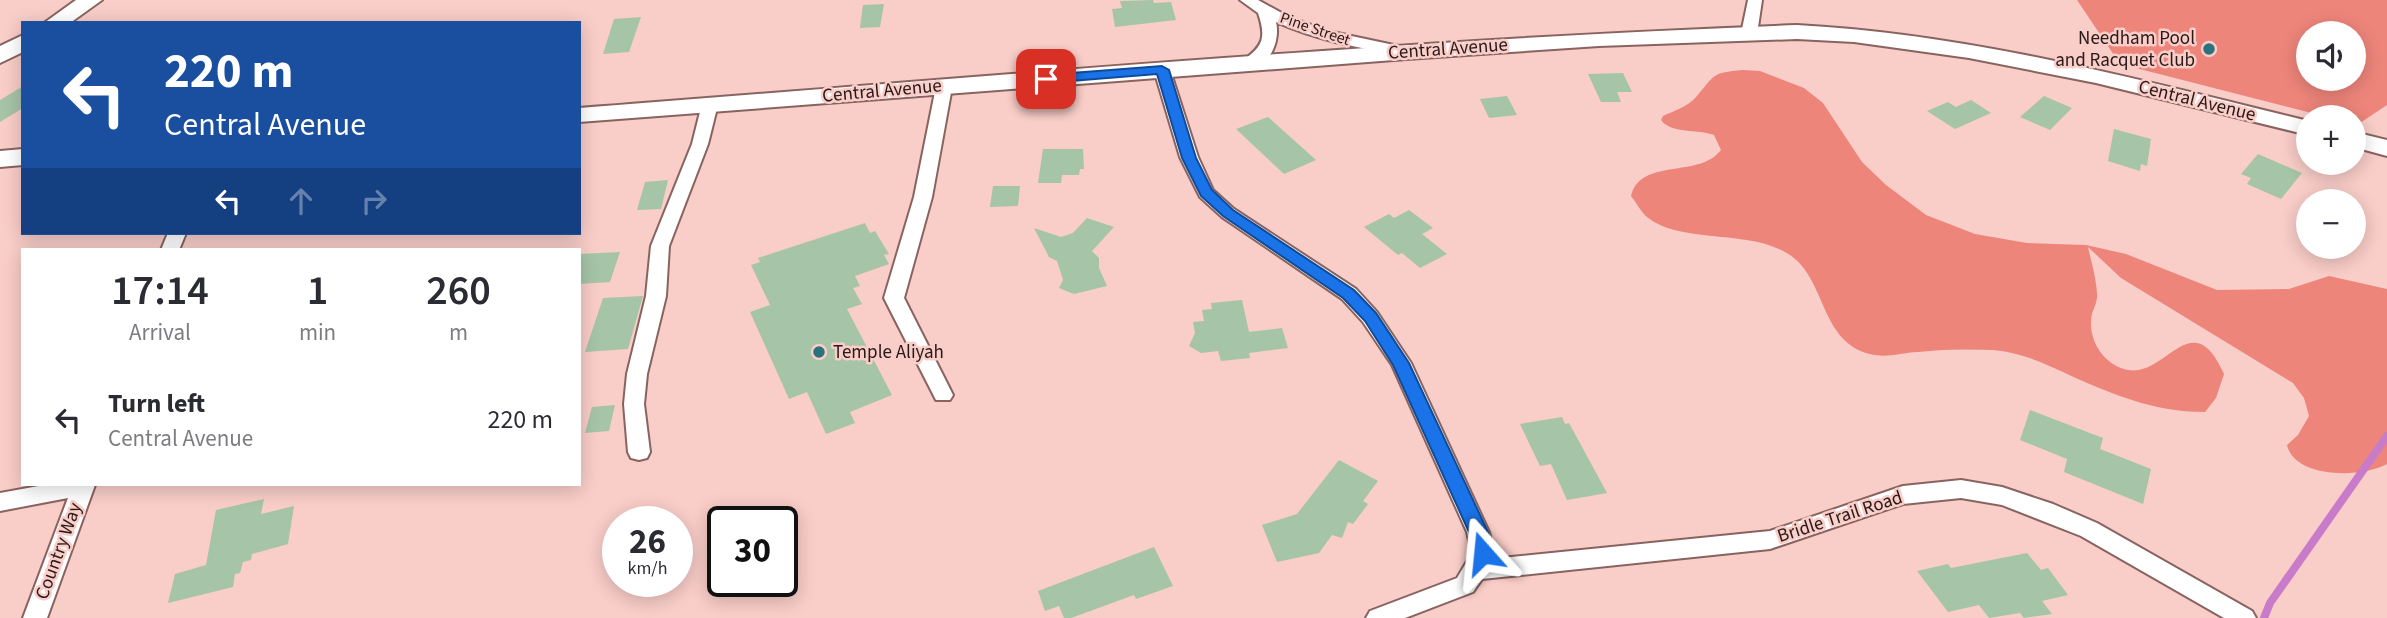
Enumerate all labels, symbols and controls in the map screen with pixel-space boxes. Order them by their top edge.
street label: Pine Street [1277,7,1354,51]
map controls [2296,21,2366,259]
button: sound [2296,21,2366,91]
place label: Needham Pool and Racquet Club [2055,25,2195,74]
street label: Central Avenue [1387,31,1509,67]
text: 220 m [164,37,293,107]
marker: Needham Pool and Racquet Club [2201,41,2217,57]
icon: left [49,49,140,140]
pin [1016,49,1076,109]
icon: arrive [1027,60,1065,98]
street label: Central Avenue [821,72,943,110]
street label: Central Avenue [2136,73,2258,129]
text: Central Avenue [164,102,366,148]
button: + [2296,105,2366,175]
icon: left [209,182,247,220]
icon: ahead [282,182,320,220]
icon: right [355,182,393,220]
button: − [2296,189,2366,259]
text: 17:14 [111,261,209,321]
text: 1 [307,261,328,321]
text: 260 [426,261,491,321]
text: Arrival [129,316,191,349]
text: min [299,316,336,349]
text: m [449,316,468,349]
place label: Temple Aliyah [833,339,944,366]
marker: Temple Aliyah [811,344,827,360]
text: Turn left [108,385,205,422]
icon: left [49,401,87,439]
text: 220 m [487,401,553,438]
text: Central Avenue [108,422,253,455]
street label: Bridle Trail Road [1774,484,1906,550]
street label: Country Way [29,499,89,603]
speed limit sign: 30 [707,506,798,597]
position arrow [1446,516,1520,590]
text: 26 [629,517,666,567]
text: km/h [628,556,667,581]

